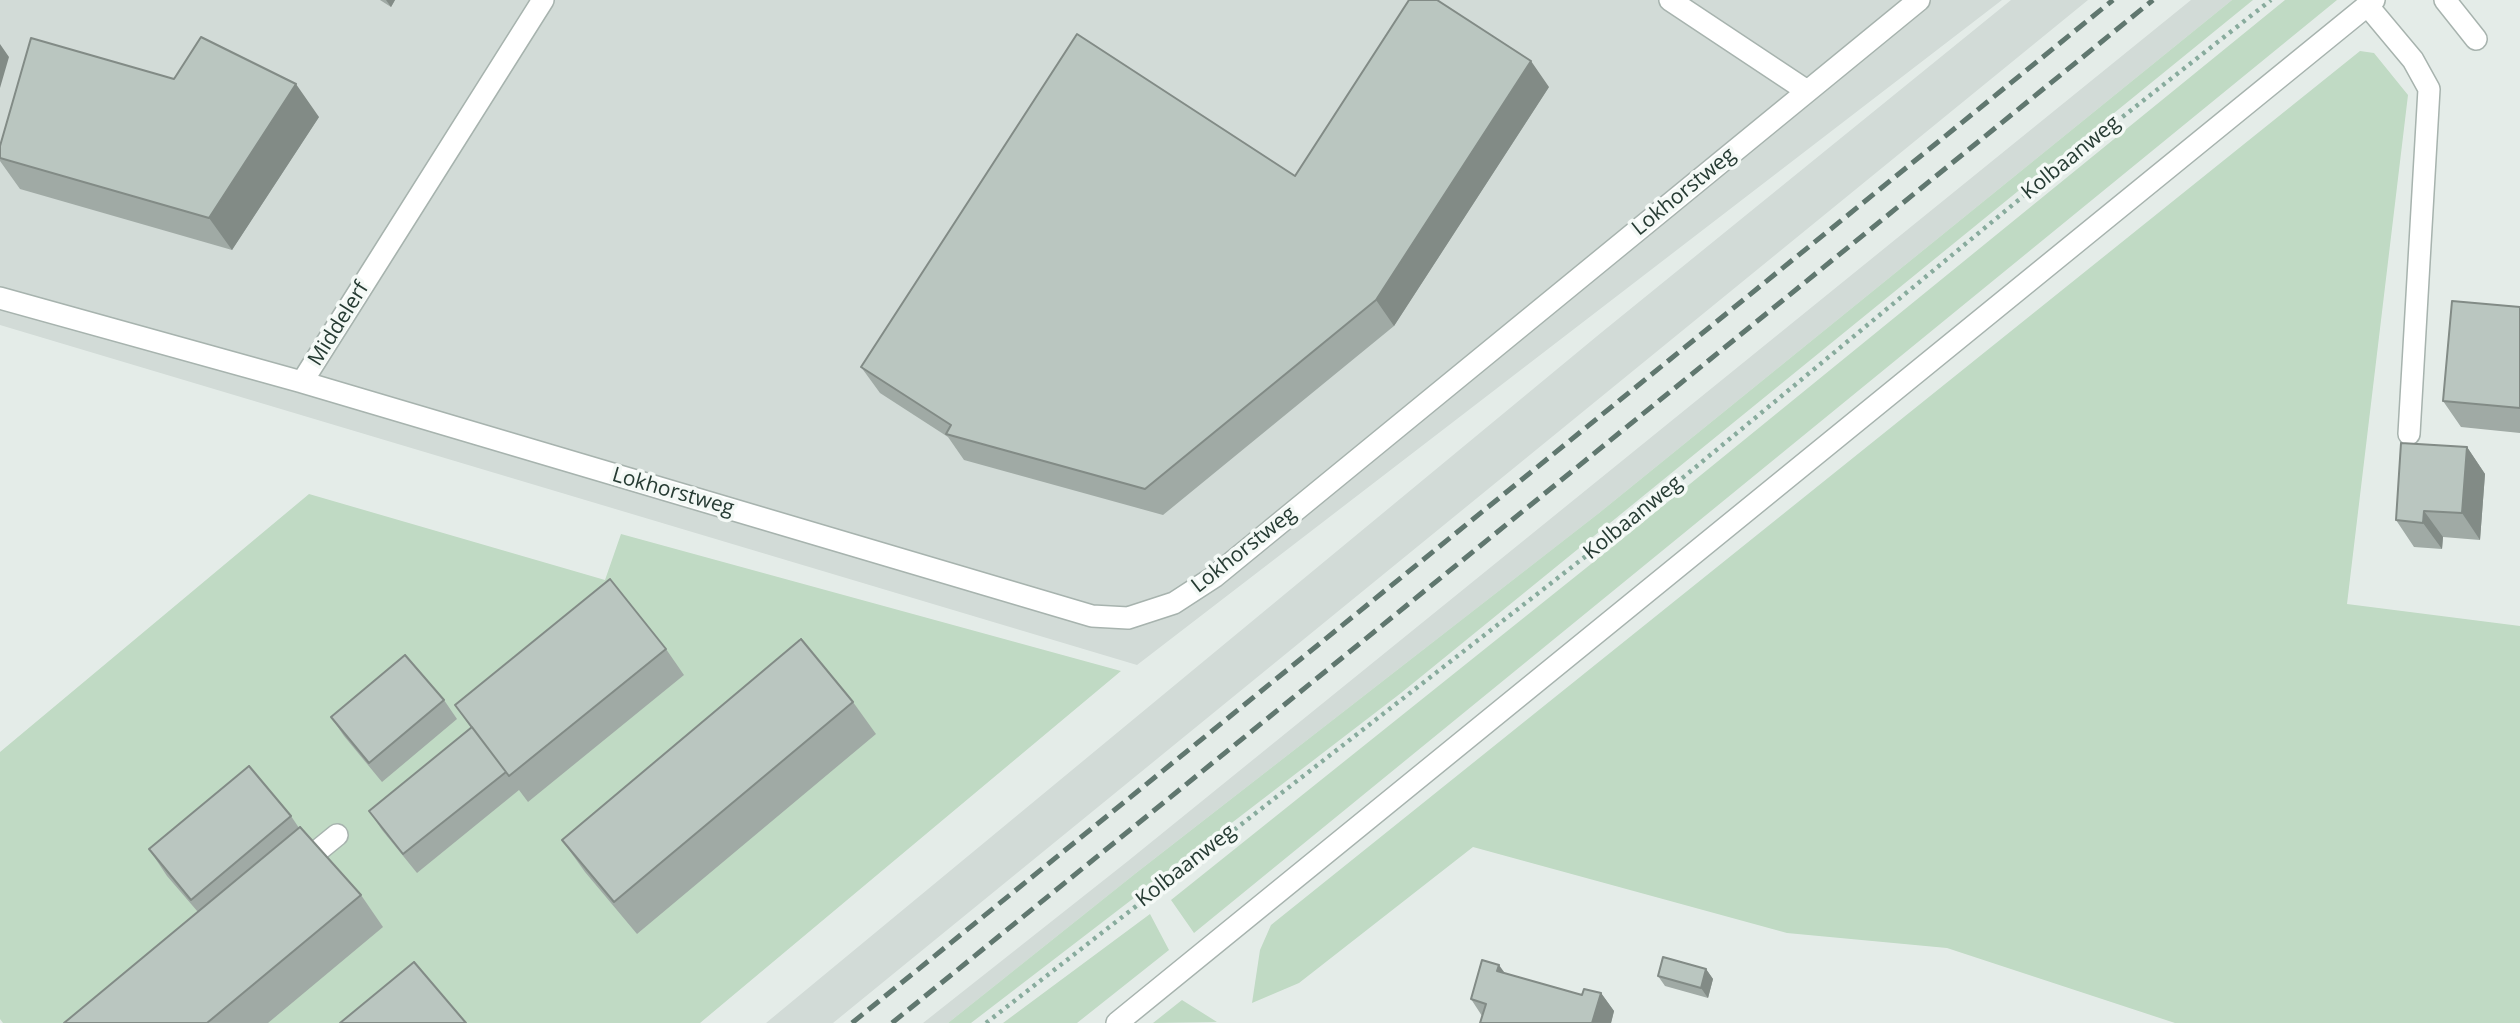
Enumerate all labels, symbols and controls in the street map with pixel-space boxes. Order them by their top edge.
street label: Kolbaanweg [2017,111,2125,205]
street label: Lokhorstweg [1627,143,1741,241]
street label: Middelerf [303,277,375,371]
street label: Lokhorstweg [609,463,737,521]
street label: Kolbaanweg [1579,471,1687,565]
street label: Lokhorstweg [1187,501,1301,599]
street label: Kolbaanweg [1131,819,1241,913]

